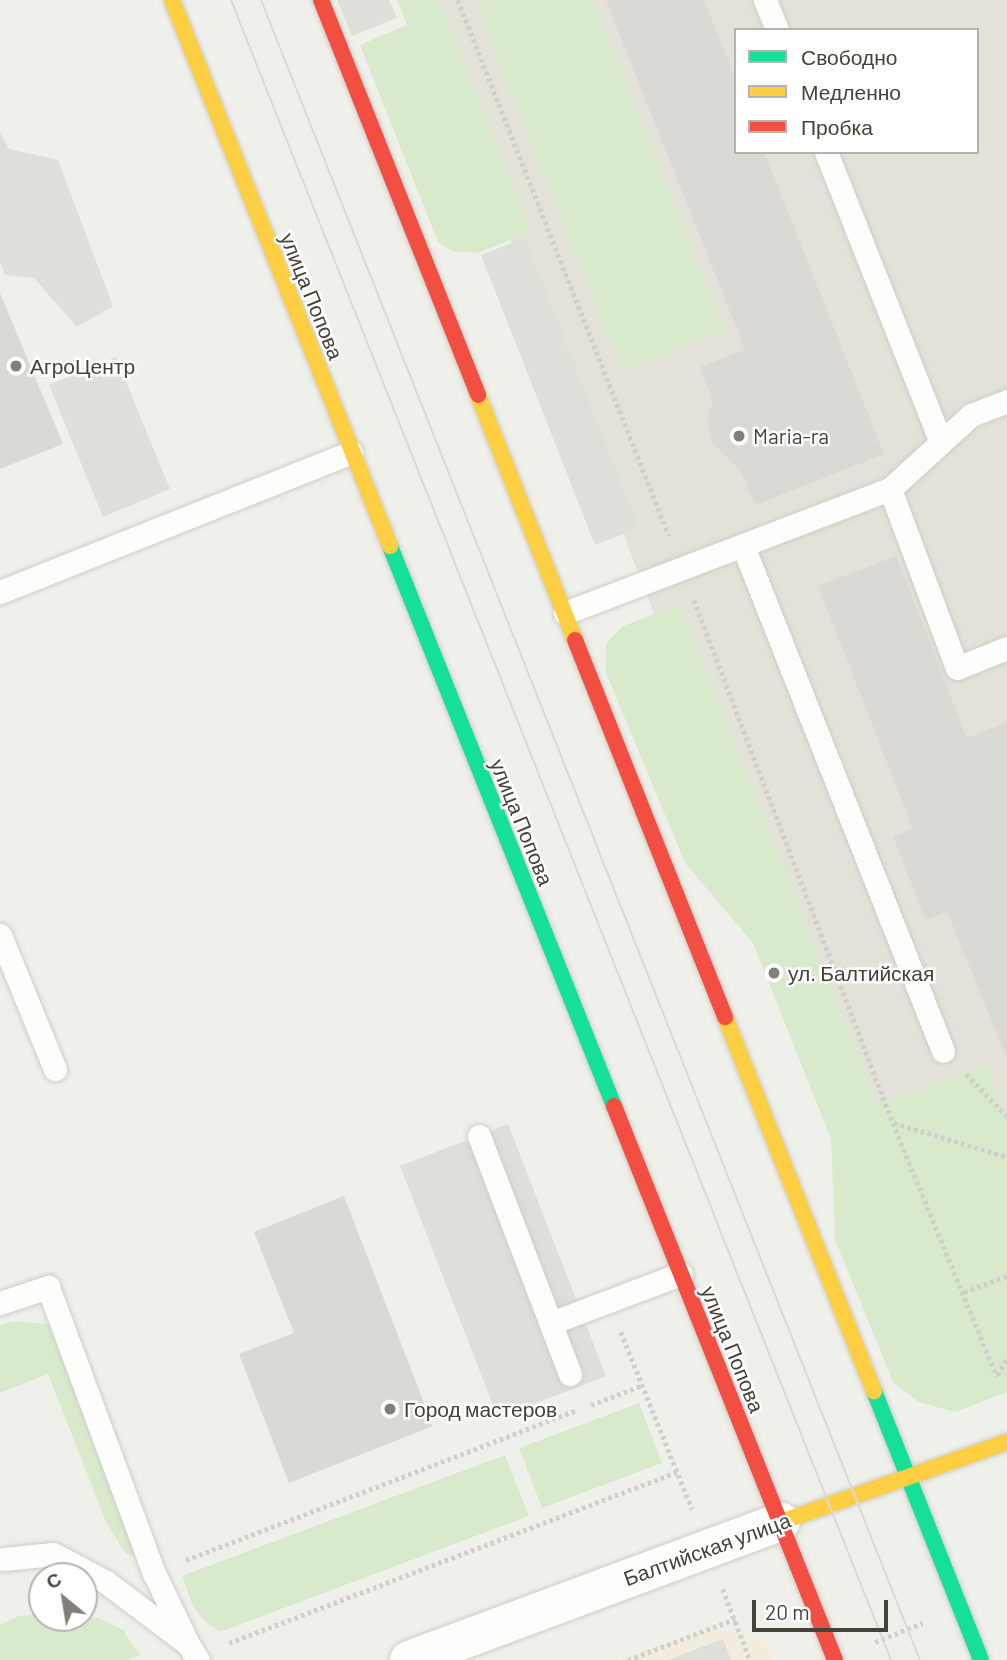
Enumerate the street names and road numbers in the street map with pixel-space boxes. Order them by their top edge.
street label: улица Попова [275,229,349,363]
street label: улица Попова [485,755,559,889]
street label: улица Попова [696,1282,770,1416]
street label: Балтийская улица [620,1507,794,1591]

